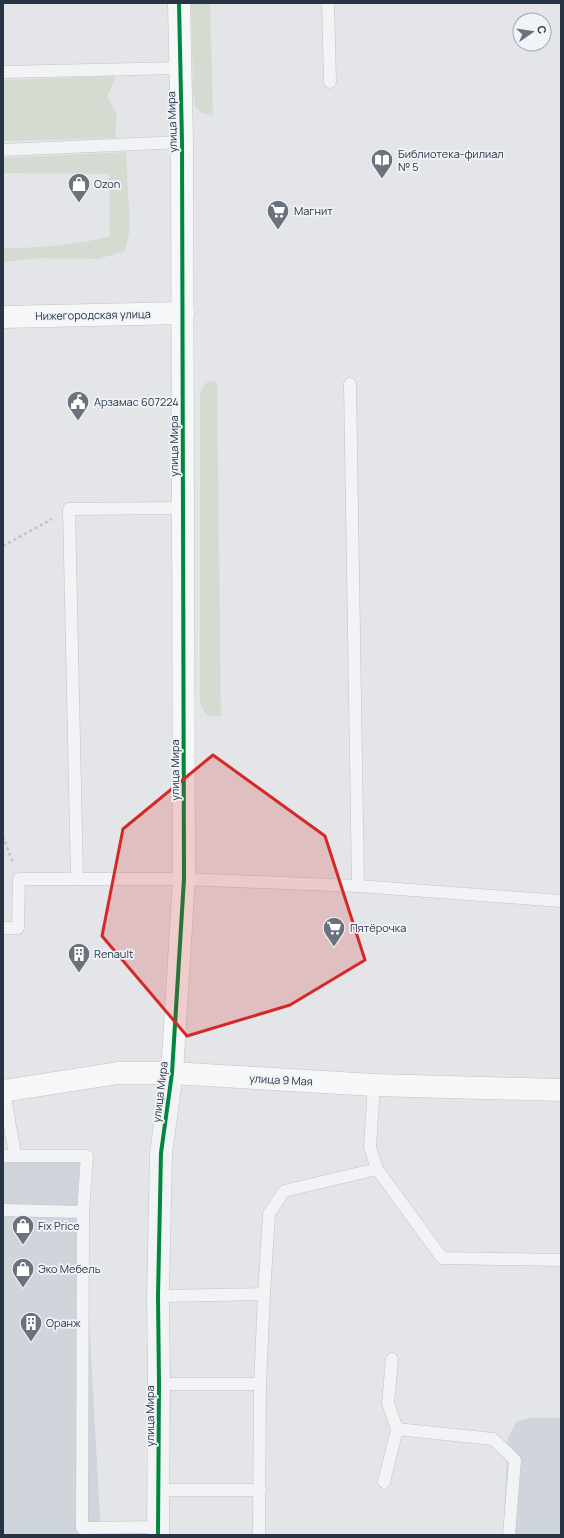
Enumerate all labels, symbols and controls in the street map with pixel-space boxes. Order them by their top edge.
north arrow [512,12,552,52]
text: С [534,24,550,35]
street label: улица Мира [163,91,180,153]
place label: Библиотека-филиал № 5 [398,146,504,174]
library icon: Библиотека-филиал № 5 [369,147,395,180]
shop icon: Ozon [66,171,92,204]
place label: Ozon [94,176,120,191]
supermarket icon: Магнит [265,198,291,231]
place label: Магнит [294,203,333,218]
street label: Нижегородская улица [35,306,151,323]
public building icon: Арзамас 607224 [65,389,91,422]
place label: Арзамас 607224 [94,394,179,409]
street label: улица Мира [166,415,181,477]
street label: улица Мира [167,739,182,801]
supermarket icon: Пятёрочка [321,915,347,948]
place label: Пятёрочка [350,920,406,935]
building icon: Renault [66,941,92,974]
place label: Renault [94,946,133,961]
street label: улица Мира [148,1061,171,1123]
street label: улица 9 Мая [249,1070,313,1089]
shop icon: Fix Price [10,1213,36,1246]
place label: Fix Price [38,1218,80,1233]
shop icon: Эко Мебель [10,1256,36,1289]
place label: Эко Мебель [38,1261,101,1276]
building icon: Оранж [18,1310,44,1343]
place label: Оранж [46,1315,81,1330]
street label: улица Мира [142,1385,157,1447]

